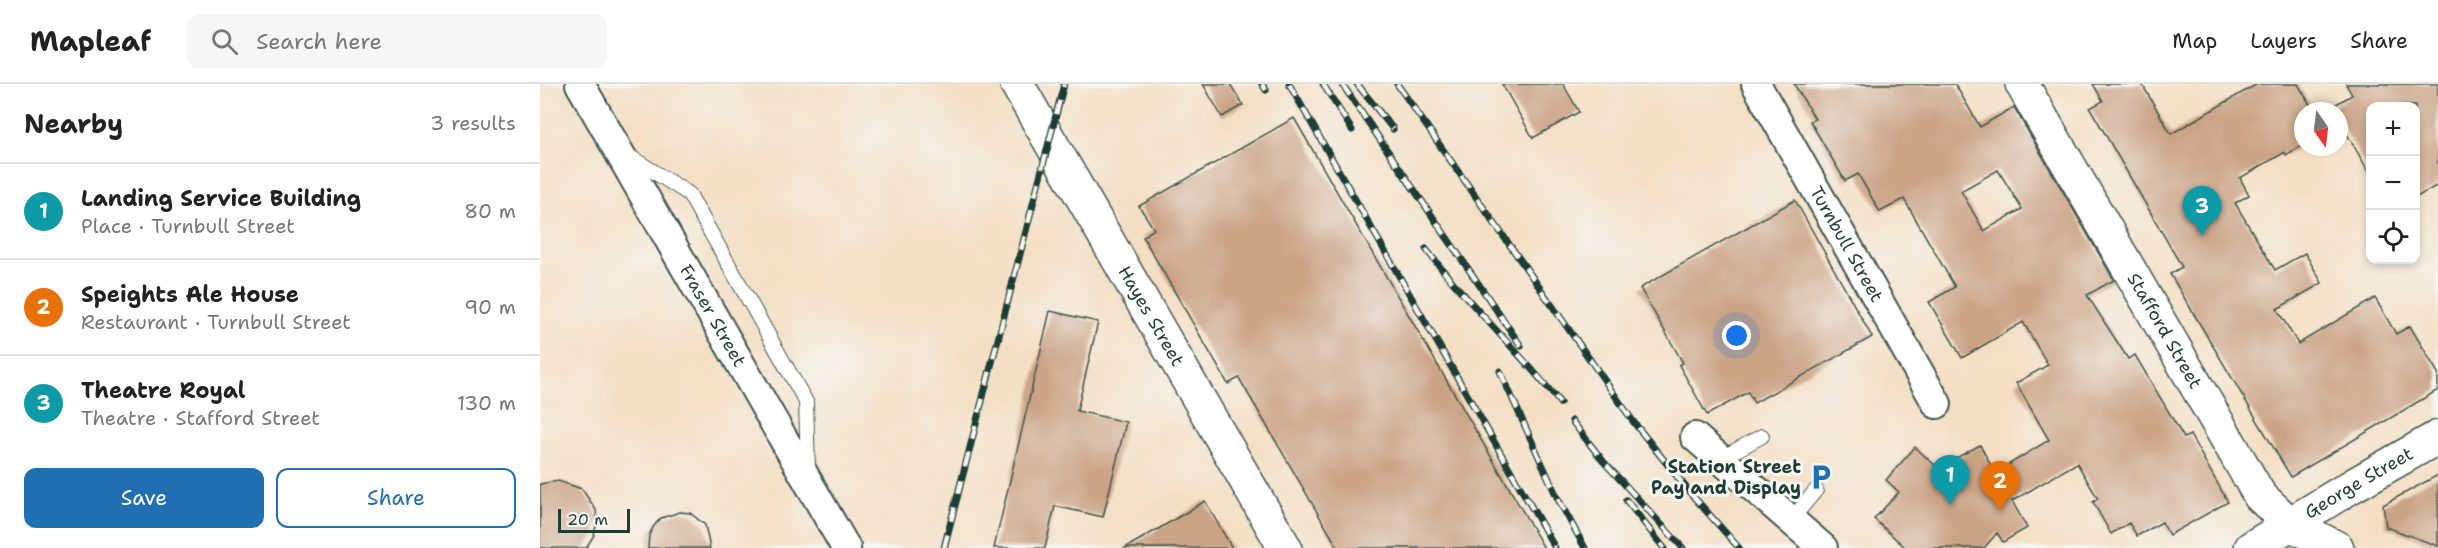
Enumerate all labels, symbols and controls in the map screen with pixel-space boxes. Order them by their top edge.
search box [187,14,607,68]
text: Mapleaf [30,22,151,60]
icon: search [208,25,241,58]
text: Search here [256,27,382,56]
text: Map [2172,27,2217,55]
text: Layers [2250,27,2317,55]
text: Share [2350,27,2408,55]
north arrow [2294,102,2348,156]
map controls [2366,102,2420,264]
button: + [2366,102,2420,156]
text: Nearby [24,106,123,141]
text: 3 results [430,110,516,136]
button: − [2366,156,2420,210]
street label: Turnbull Street [1804,182,1889,307]
text: Landing Service Building [81,184,361,213]
pin: 3 [2182,186,2222,236]
text: 1 [39,198,48,224]
text: 80 m [464,198,516,224]
button: locate [2366,210,2420,264]
text: Place · Turnbull Street [81,213,295,239]
street label: Fraser Street [674,260,752,371]
street label: Hayes Street [1113,262,1190,371]
street label: Stafford Street [2122,268,2208,393]
text: Speights Ale House [81,280,299,309]
text: 2 [37,294,51,320]
text: 90 m [464,294,516,320]
text: Restaurant · Turnbull Street [81,309,351,335]
your location [1722,321,1751,350]
text: Theatre Royal [81,376,245,405]
text: 3 [37,390,51,416]
text: 130 m [457,390,516,416]
text: Theatre · Stafford Street [81,405,320,431]
street label: George Street [2300,442,2418,524]
place label: Station Street Pay and Display [1651,455,1801,500]
pin: 1 [1930,456,1970,505]
parking icon: Station Street Pay and Display [1806,462,1836,492]
pin: 2 [1980,462,2020,511]
button: Save [24,468,264,528]
button: Share [276,468,516,528]
scale bar [558,506,630,534]
text: 20 m [567,509,608,530]

